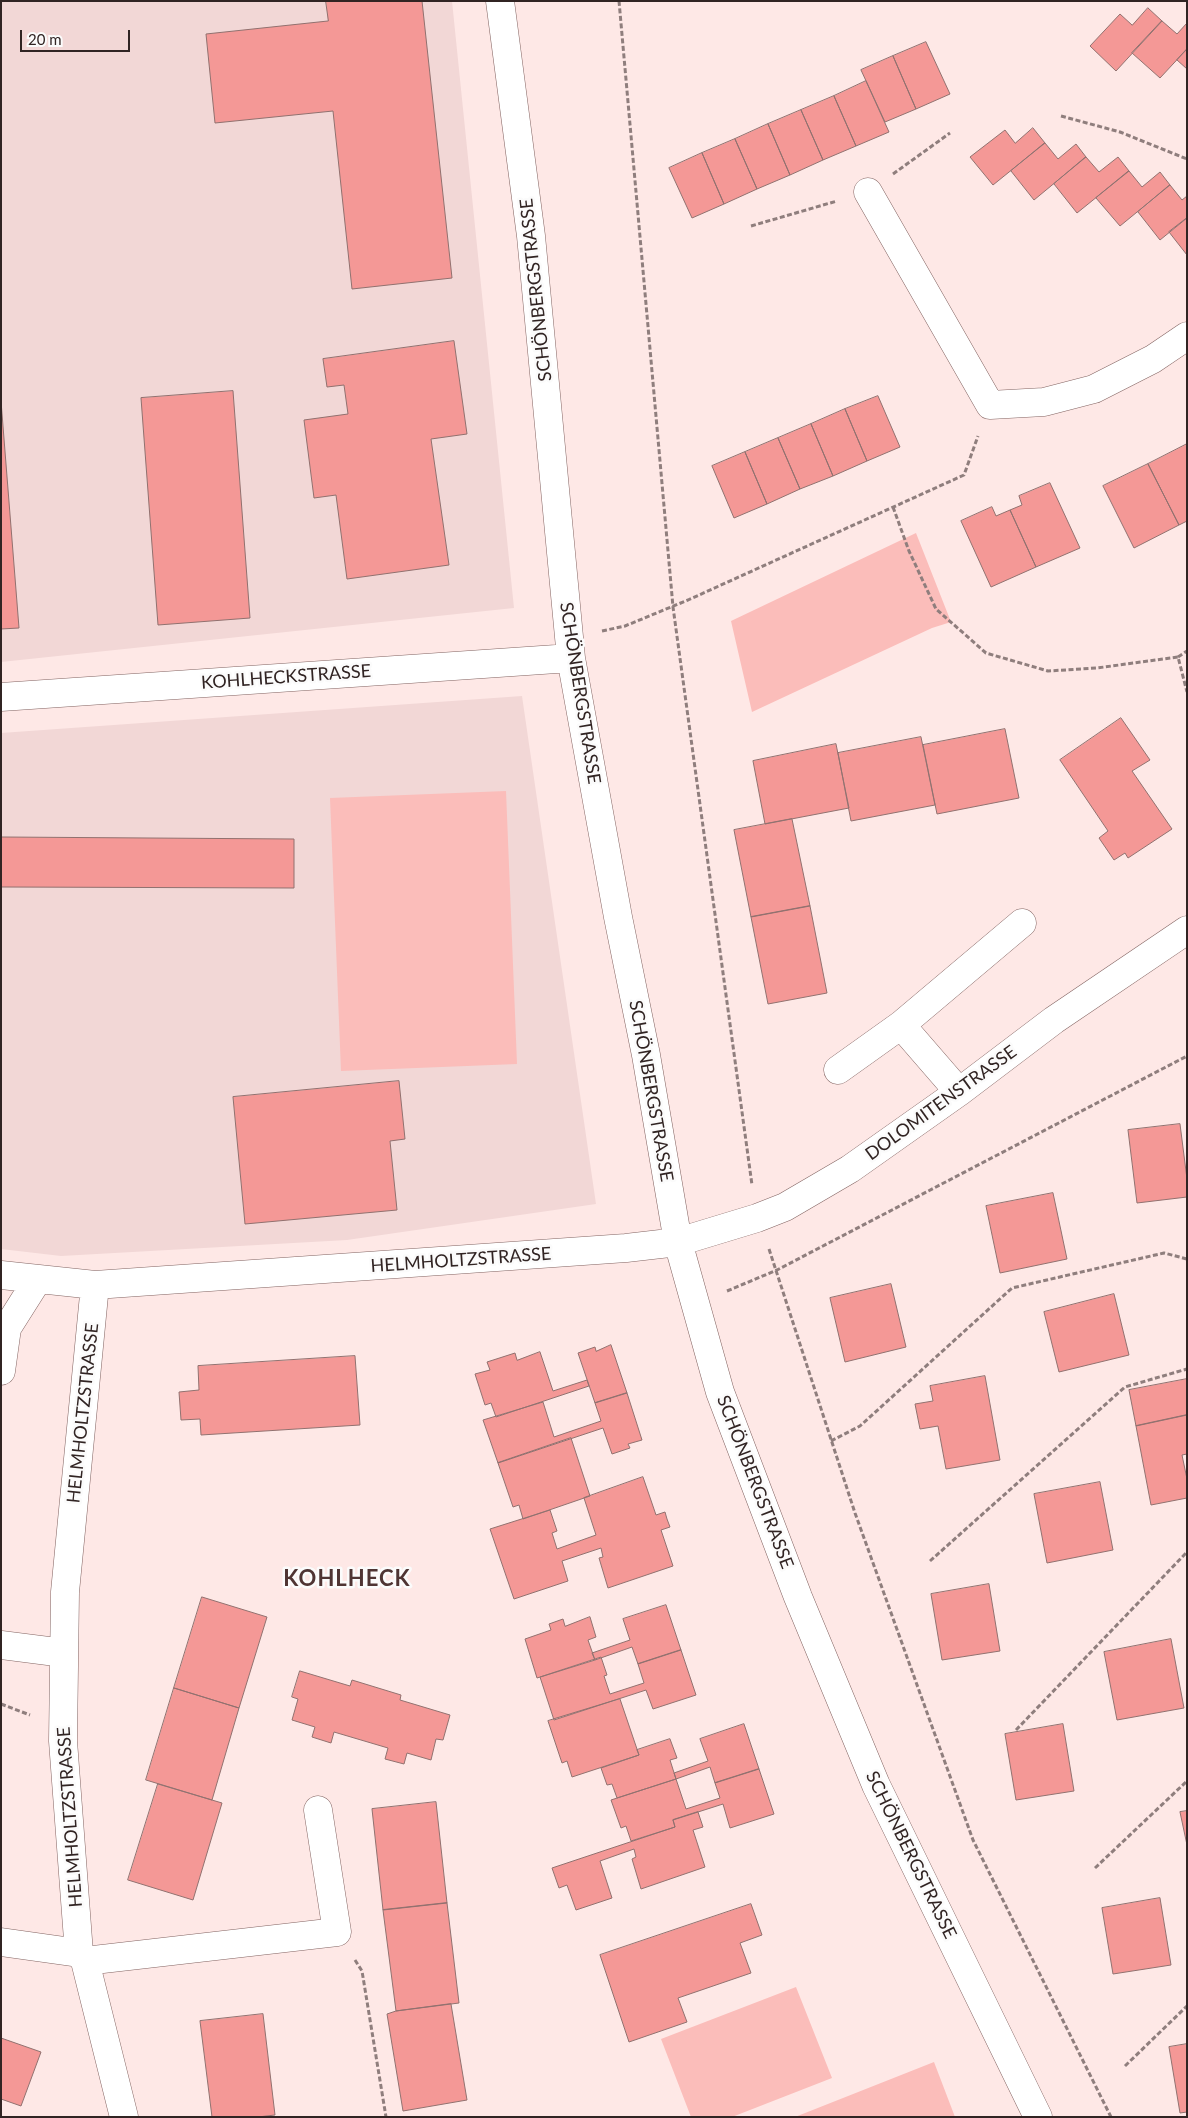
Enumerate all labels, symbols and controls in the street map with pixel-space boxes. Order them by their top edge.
scale bar [22,20,132,52]
text: 20 m [28,30,62,48]
street label: SCHÖNBERGSTRASSE [516,197,556,383]
street label: SCHÖNBERGSTRASSE [555,601,605,785]
street label: KOHLHECKSTRASSE [200,660,372,694]
street label: SCHÖNBERGSTRASSE [624,999,678,1183]
street label: DOLOMITENSTRASSE [861,1041,1021,1165]
street label: HELMHOLTZSTRASSE [370,1243,552,1277]
street label: HELMHOLTZSTRASSE [63,1322,103,1504]
street label: SCHÖNBERGSTRASSE [712,1392,798,1572]
district label: KOHLHECK [282,1566,412,1592]
street label: HELMHOLTZSTRASSE [53,1726,87,1908]
street label: SCHÖNBERGSTRASSE [861,1768,961,1942]

